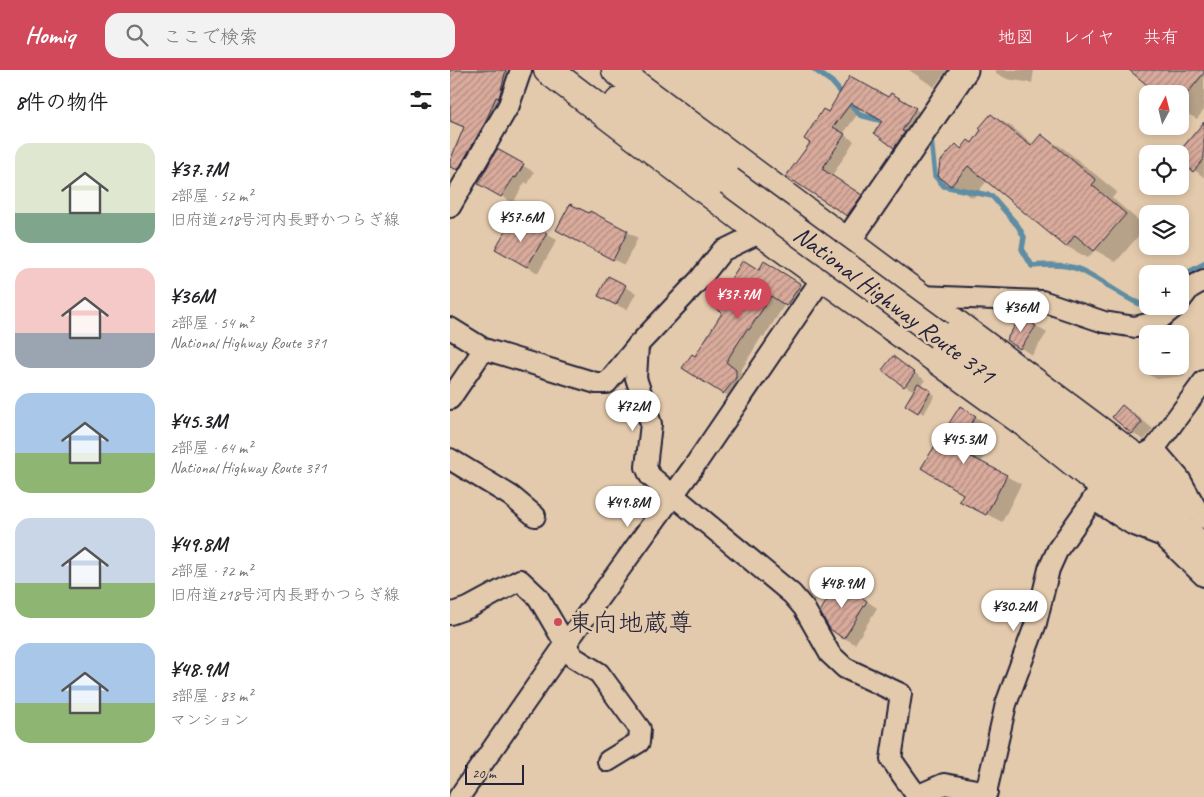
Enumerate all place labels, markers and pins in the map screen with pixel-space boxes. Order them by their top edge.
pin: ¥57.6M [480,200,562,243]
pin: ¥37.7M [697,278,779,320]
pin: ¥36M [991,290,1051,333]
pin: ¥72M [603,390,663,432]
pin: ¥45.3M [923,422,1005,465]
pin: ¥49.8M [587,486,669,528]
pin: ¥48.9M [801,566,883,609]
pin: ¥30.2M [973,590,1055,632]
place label: 東向地蔵尊 [568,607,693,639]
marker: 東向地蔵尊 [552,616,564,628]

